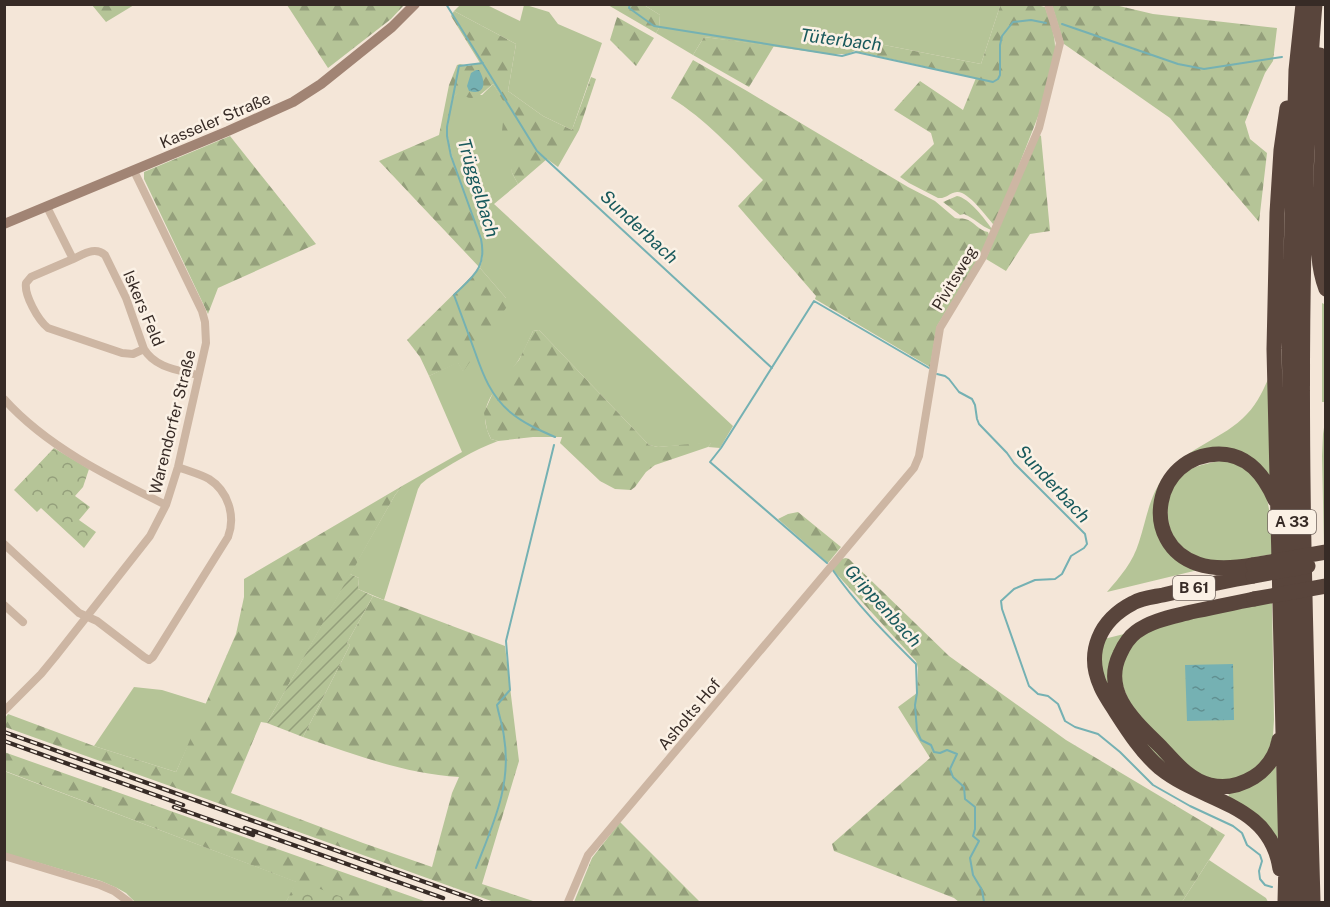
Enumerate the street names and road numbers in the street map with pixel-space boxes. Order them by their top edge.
street label: Kasseler Straße [157,89,273,152]
street label: Pivitsweg [928,243,981,314]
street label: Iskers Feld [119,267,168,349]
street label: Warendorfer Straße [145,348,200,496]
road number: A 33 [1268,510,1316,534]
road number: B 61 [1173,576,1215,600]
street label: Asholts Hof [654,675,725,754]

